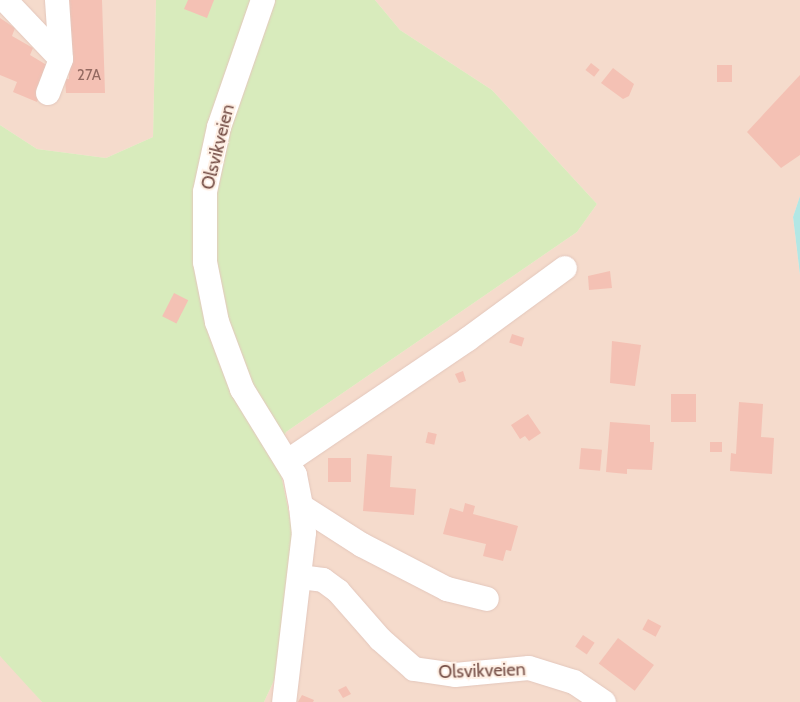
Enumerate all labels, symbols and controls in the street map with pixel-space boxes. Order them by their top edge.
house number: 27A [77,67,101,85]
street label: Olsvikveien [197,102,239,192]
street label: Olsvikveien [438,659,526,683]

